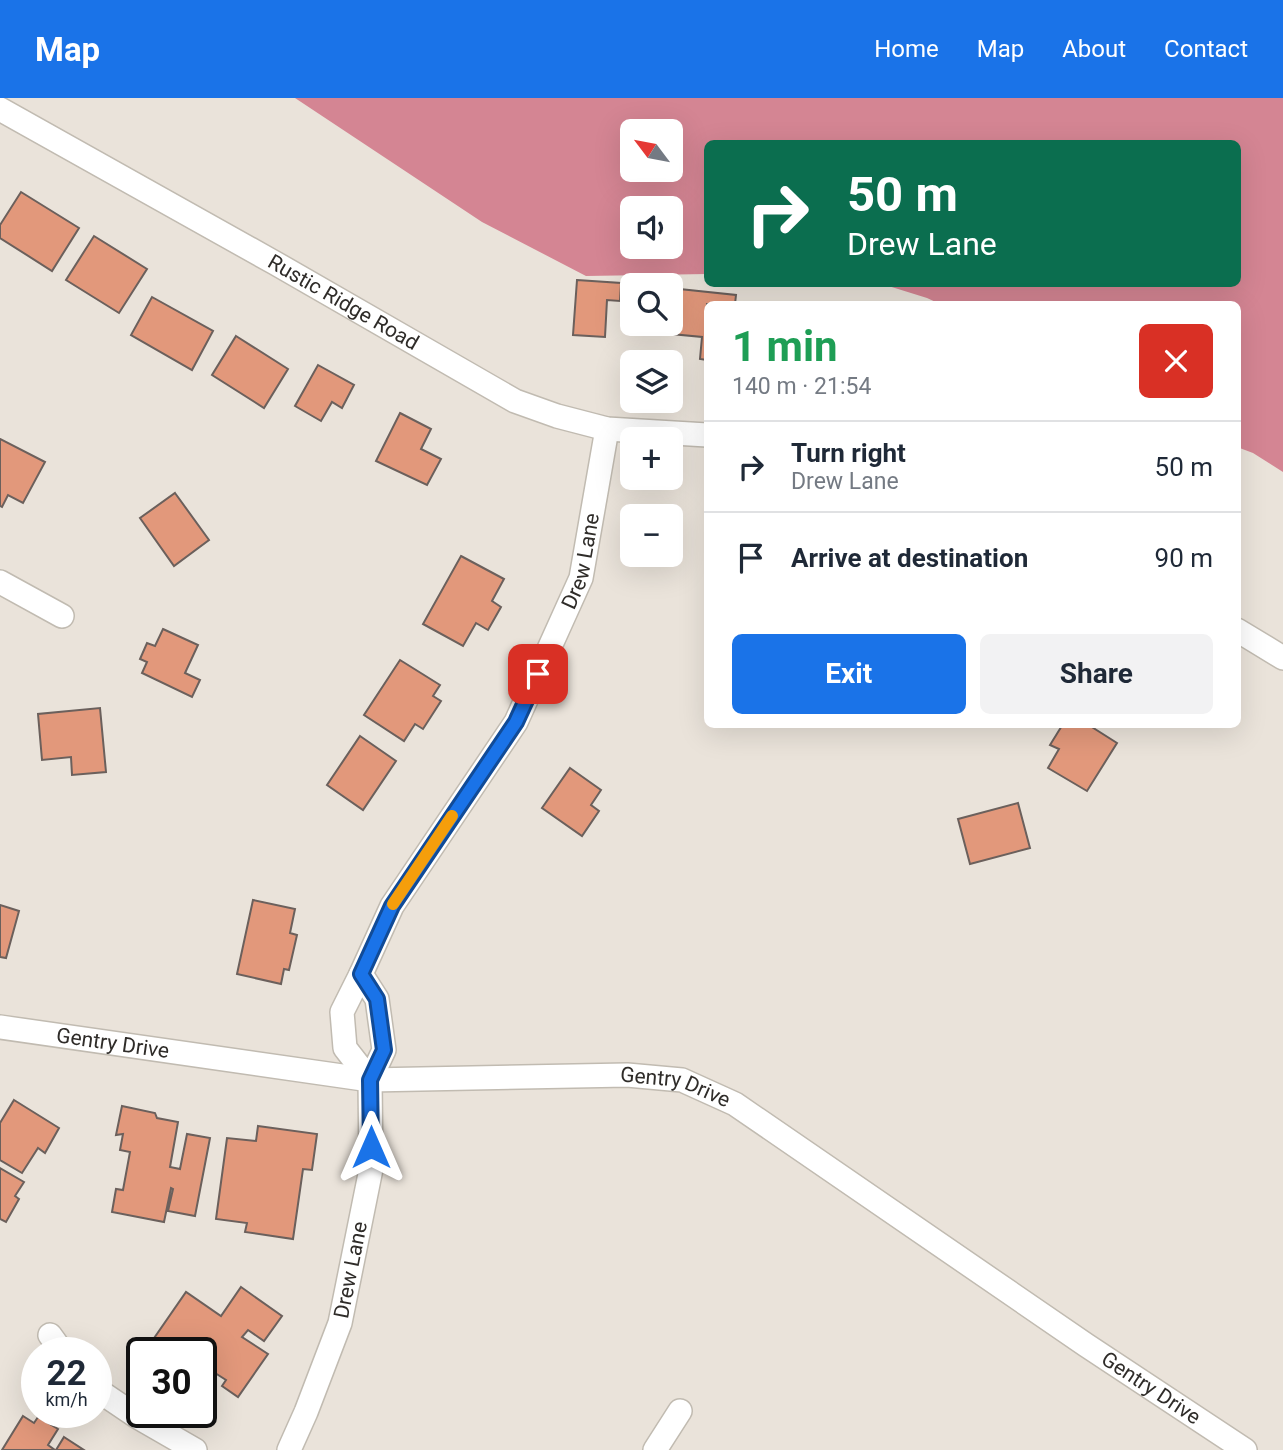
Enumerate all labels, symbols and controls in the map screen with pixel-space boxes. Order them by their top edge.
text: Map [35,30,100,69]
text: Home [874,35,939,63]
text: Map [977,35,1024,63]
text: About [1062,35,1126,63]
text: Contact [1164,35,1248,63]
north arrow [620,119,682,182]
map controls [620,119,683,567]
text: 50 m [847,166,958,223]
icon: right [732,168,823,259]
button: sound [620,196,683,259]
text: Drew Lane [847,225,997,263]
street label: Rustic Ridge Road [264,250,423,355]
button: search [620,273,683,336]
text: 1 min [732,322,838,371]
button: close [1139,324,1213,398]
button: layers [620,350,683,413]
text: 140 m · 21:54 [732,373,871,400]
button: + [620,427,683,490]
text: Turn right [791,438,906,468]
icon: right [732,448,770,486]
text: 50 m [1155,452,1213,482]
text: Drew Lane [791,468,899,495]
button: − [620,504,683,567]
street label: Drew Lane [557,511,604,613]
icon: arrive [732,539,770,577]
text: Arrive at destination [791,543,1028,573]
text: 90 m [1155,543,1213,573]
button: Exit [732,634,966,714]
button: Share [980,634,1213,714]
pin [508,644,568,704]
icon: arrive [519,655,557,693]
street label: Gentry Drive [55,1023,171,1063]
street label: Gentry Drive [619,1062,734,1112]
position arrow [334,1110,408,1184]
street label: Drew Lane [329,1219,372,1321]
speed limit sign: 30 [126,1337,217,1428]
street label: Gentry Drive [1097,1347,1205,1429]
text: 22 [46,1353,87,1394]
text: km/h [45,1389,88,1410]

